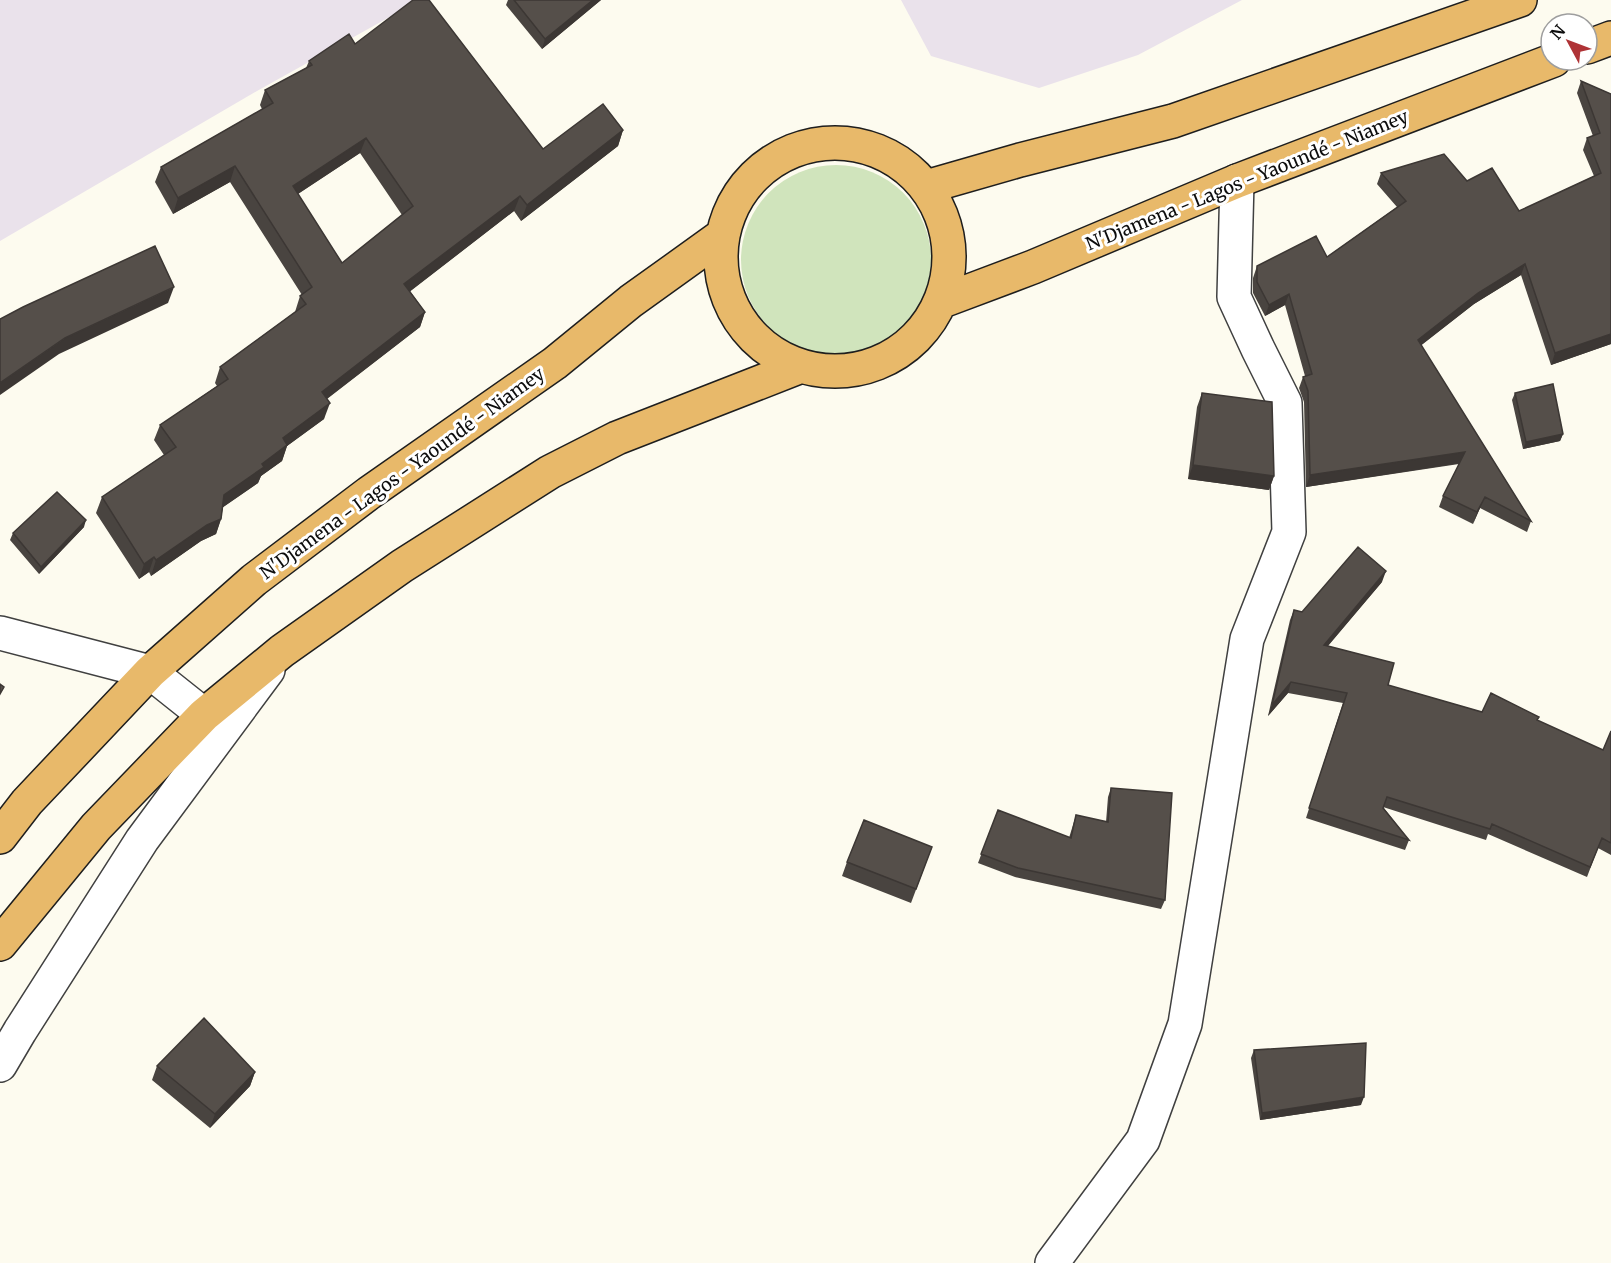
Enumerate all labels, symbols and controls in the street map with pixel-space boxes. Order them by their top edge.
north arrow [1539,12,1599,72]
text: N [1546,21,1570,43]
street label: N'Djamena - Lagos - Yaoundé - Niamey [1082,104,1412,255]
street label: N'Djamena - Lagos - Yaoundé - Niamey [255,362,549,584]

